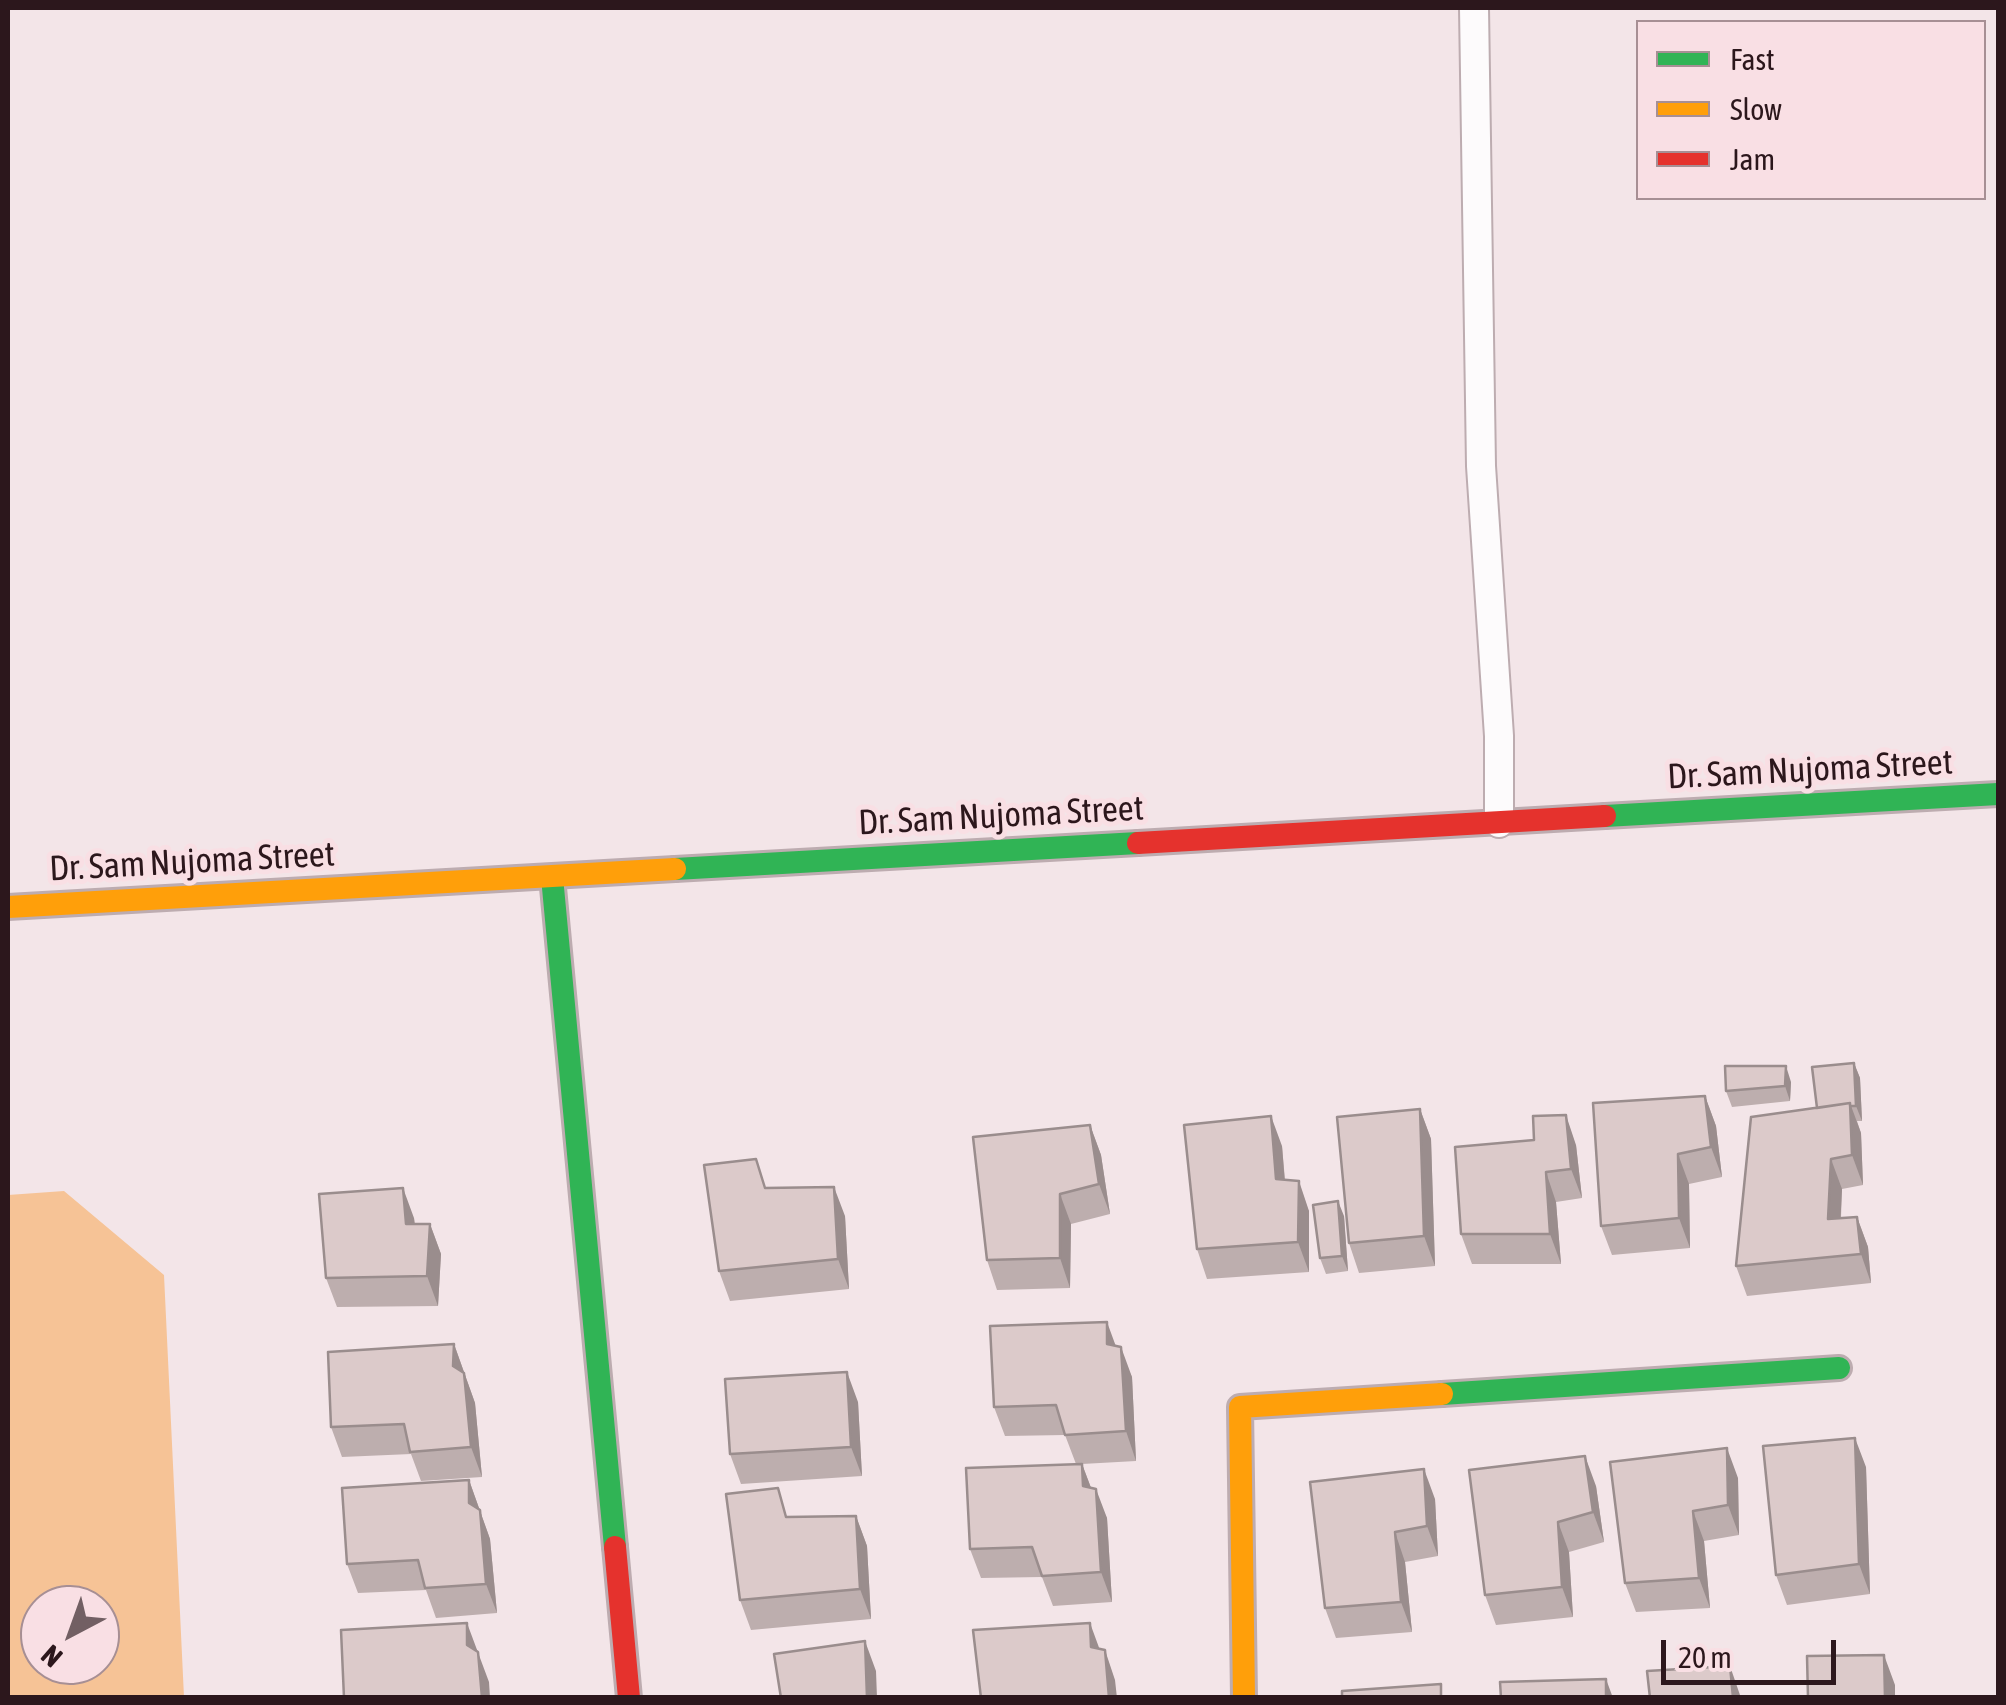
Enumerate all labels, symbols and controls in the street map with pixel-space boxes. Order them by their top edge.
legend [1636,20,1986,200]
text: Fast [1730,42,1775,76]
text: Slow [1730,92,1782,126]
text: Jam [1730,142,1775,176]
street label: Dr. Sam Nujoma Street [1666,742,1954,798]
street label: Dr. Sam Nujoma Street [857,788,1145,844]
street label: Dr. Sam Nujoma Street [48,834,336,890]
north arrow [20,1585,120,1685]
scale bar [1666,1620,1841,1682]
text: N [35,1639,68,1674]
text: 20 m [1678,1640,1732,1674]

